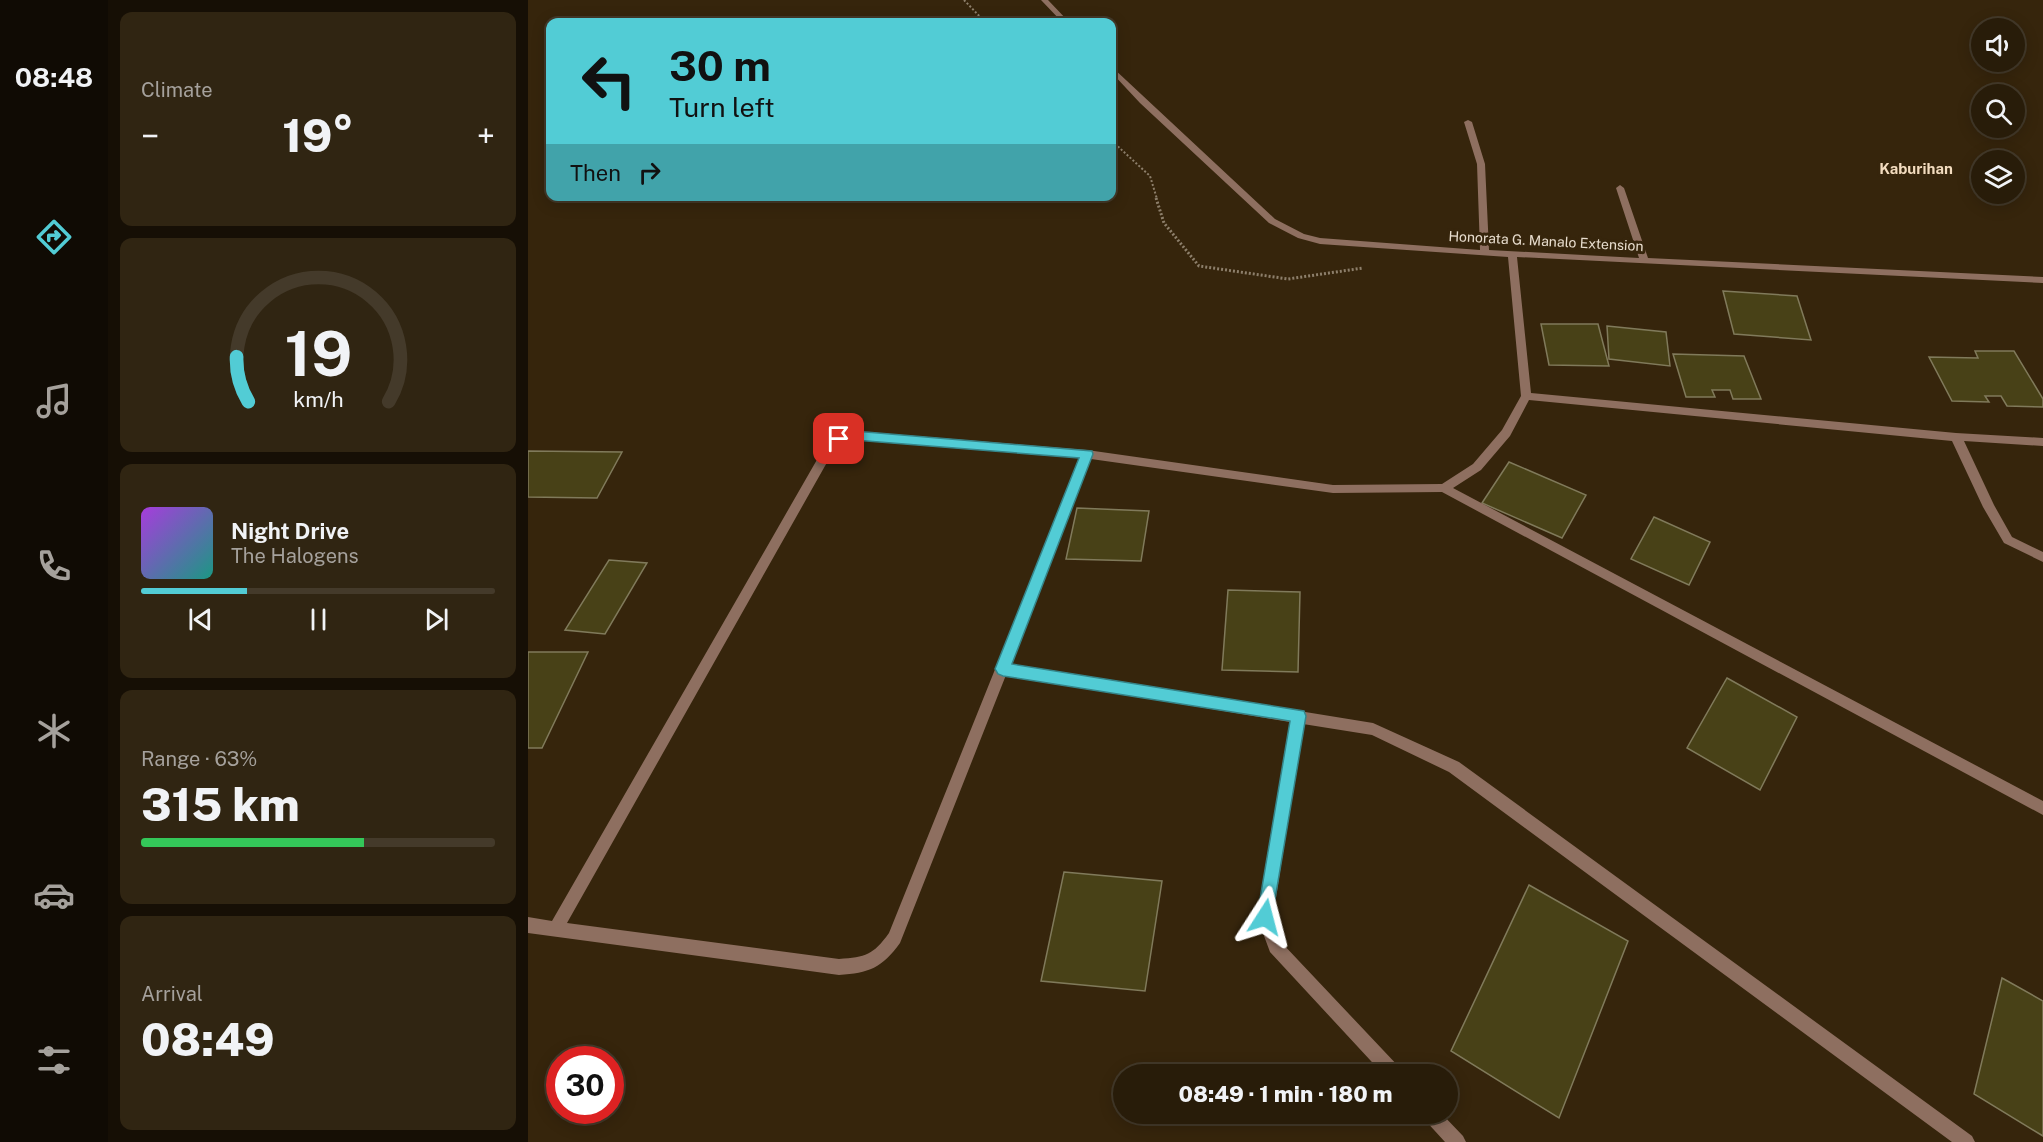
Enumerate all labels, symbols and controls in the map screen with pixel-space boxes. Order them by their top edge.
map controls [1971,18,2025,204]
button: sound [1971,18,2025,72]
text: 30 m [669,41,771,90]
icon: left [570,42,648,120]
text: 08:48 [15,61,93,93]
text: Climate [141,78,213,102]
button: search [1971,84,2025,138]
text: Turn left [669,91,775,123]
text: 19° [282,109,354,162]
text: − [141,117,159,155]
text: + [477,117,495,155]
button: layers [1971,150,2025,204]
icon: right [633,156,666,189]
text: Then [570,160,621,186]
district label: Kaburihan [1879,160,1953,177]
icon: directions [33,216,75,258]
street label: Honorata G. Manalo Extension [1448,228,1644,254]
text: 19 [284,317,352,390]
icon: music [33,380,75,422]
text: km/h [293,387,343,412]
pin [813,413,864,464]
icon: arrive [822,422,855,455]
text: Night Drive [231,518,349,544]
text: The Halogens [231,544,359,568]
icon: phone [33,545,75,587]
icon: previous [184,603,217,636]
icon: pause [302,603,335,636]
icon: next [420,603,453,636]
icon: climate [33,710,75,752]
text: Range · 63% [141,747,257,771]
text: 315 km [141,778,300,831]
icon: car [33,874,75,916]
position arrow [1233,885,1297,949]
text: Arrival [141,982,203,1006]
text: 08:49 [141,1013,275,1066]
icon: filters [33,1039,75,1081]
speed limit sign: 30 [546,1046,624,1124]
text: 08:49 · 1 min · 180 m [1178,1081,1393,1107]

